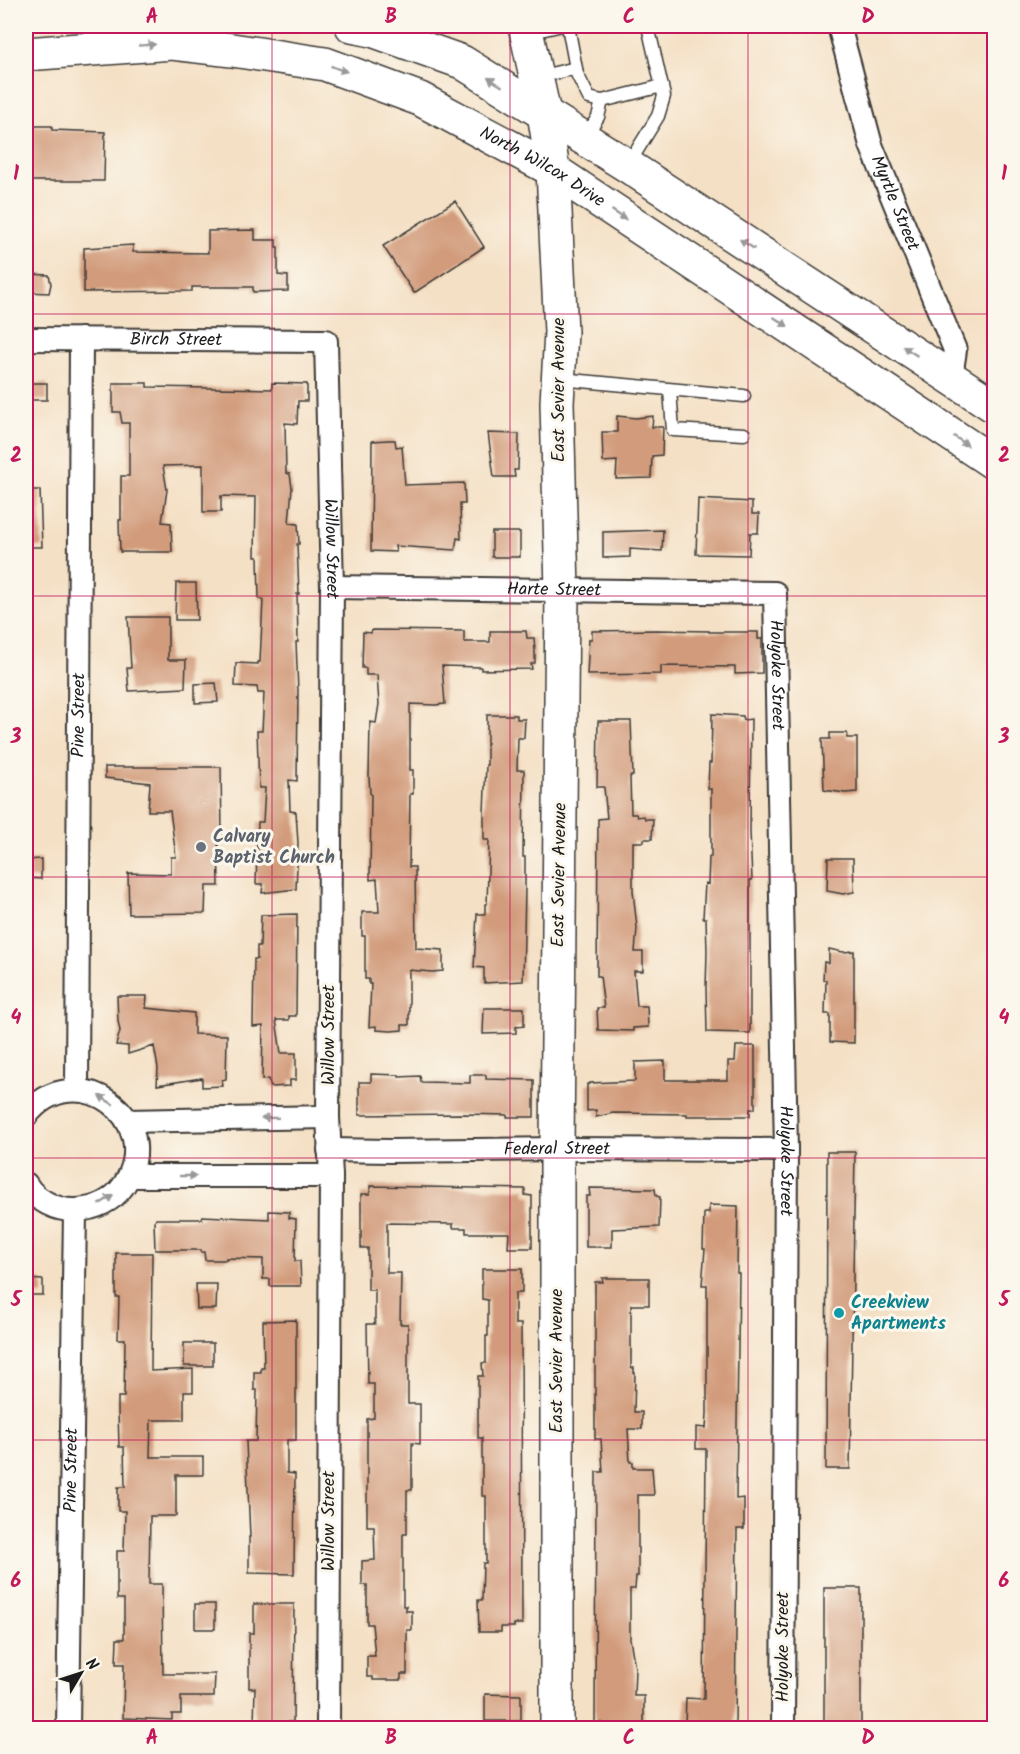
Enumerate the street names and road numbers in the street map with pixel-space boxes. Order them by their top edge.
street label: North Wilcox Drive [474,119,611,215]
street label: Myrtle Street [862,151,928,256]
street label: East Sevier Avenue [545,318,574,462]
street label: Birch Street [130,325,223,355]
street label: Willow Street [315,498,347,600]
street label: Harte Street [507,575,602,605]
street label: Holyoke Street [761,619,792,732]
street label: Pine Street [64,672,94,757]
street label: East Sevier Avenue [544,802,576,948]
street label: Willow Street [315,984,344,1085]
street label: Holyoke Street [771,1105,801,1217]
street label: Federal Street [504,1134,611,1164]
street label: East Sevier Avenue [543,1289,572,1433]
street label: Pine Street [56,1426,87,1513]
street label: Willow Street [315,1470,344,1571]
street label: Holyoke Street [769,1591,798,1702]

